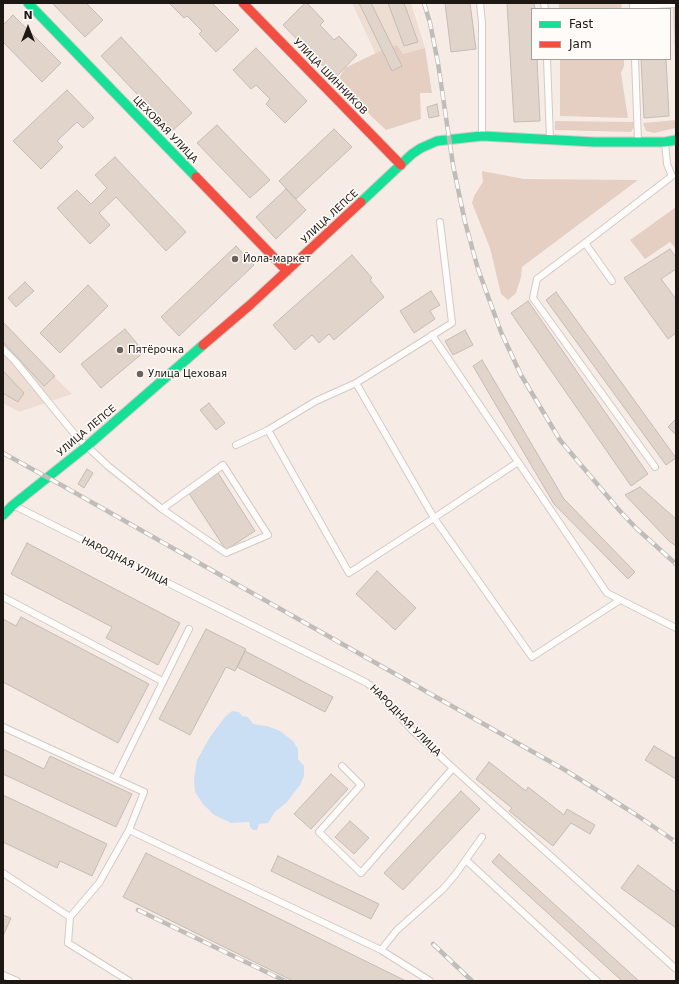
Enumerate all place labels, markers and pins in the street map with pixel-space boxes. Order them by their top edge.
place label: Йола-маркет [243,253,311,265]
marker: Йола-маркет [230,254,240,264]
place label: Пятёрочка [128,344,184,356]
marker: Пятёрочка [115,345,125,355]
place label: Улица Цеховая [148,368,227,380]
marker: Улица Цеховая [135,369,145,379]

